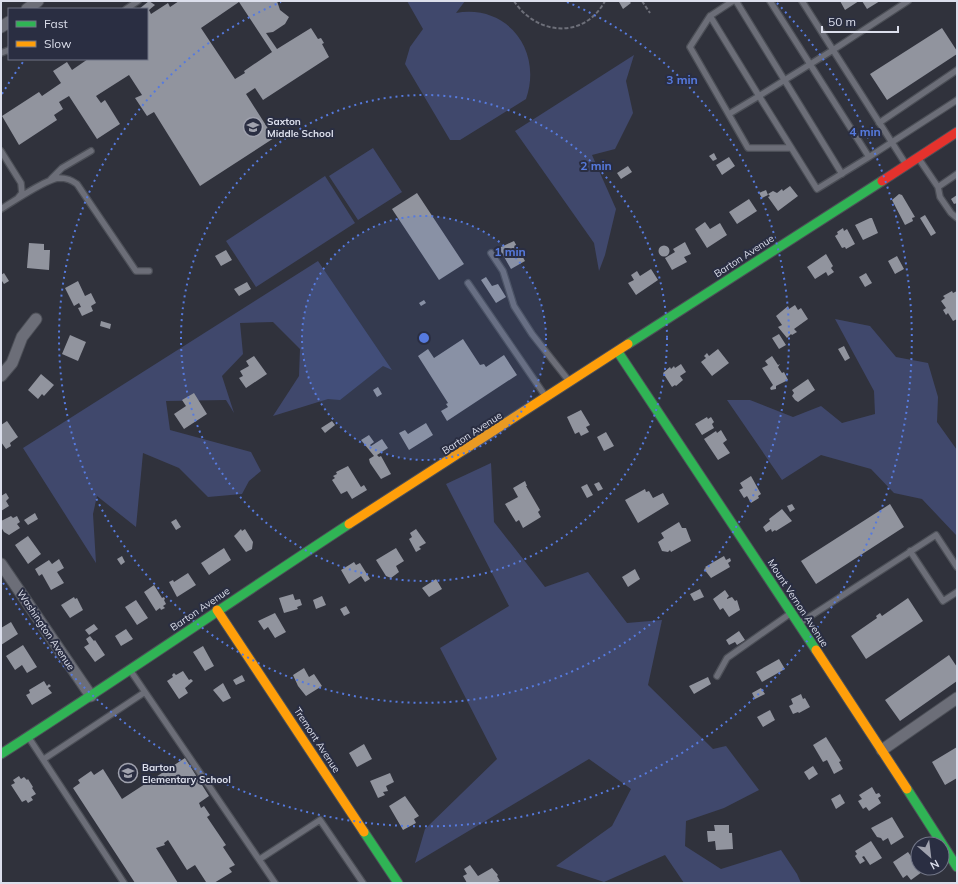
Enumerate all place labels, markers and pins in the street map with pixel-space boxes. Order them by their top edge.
place label: Saxton Middle School [267,115,334,140]
school or university icon: Saxton Middle School [242,116,264,138]
centre of rings [417,331,431,345]
place label: Barton Elementary School [142,761,231,786]
school or university icon: Barton Elementary School [117,762,139,784]

